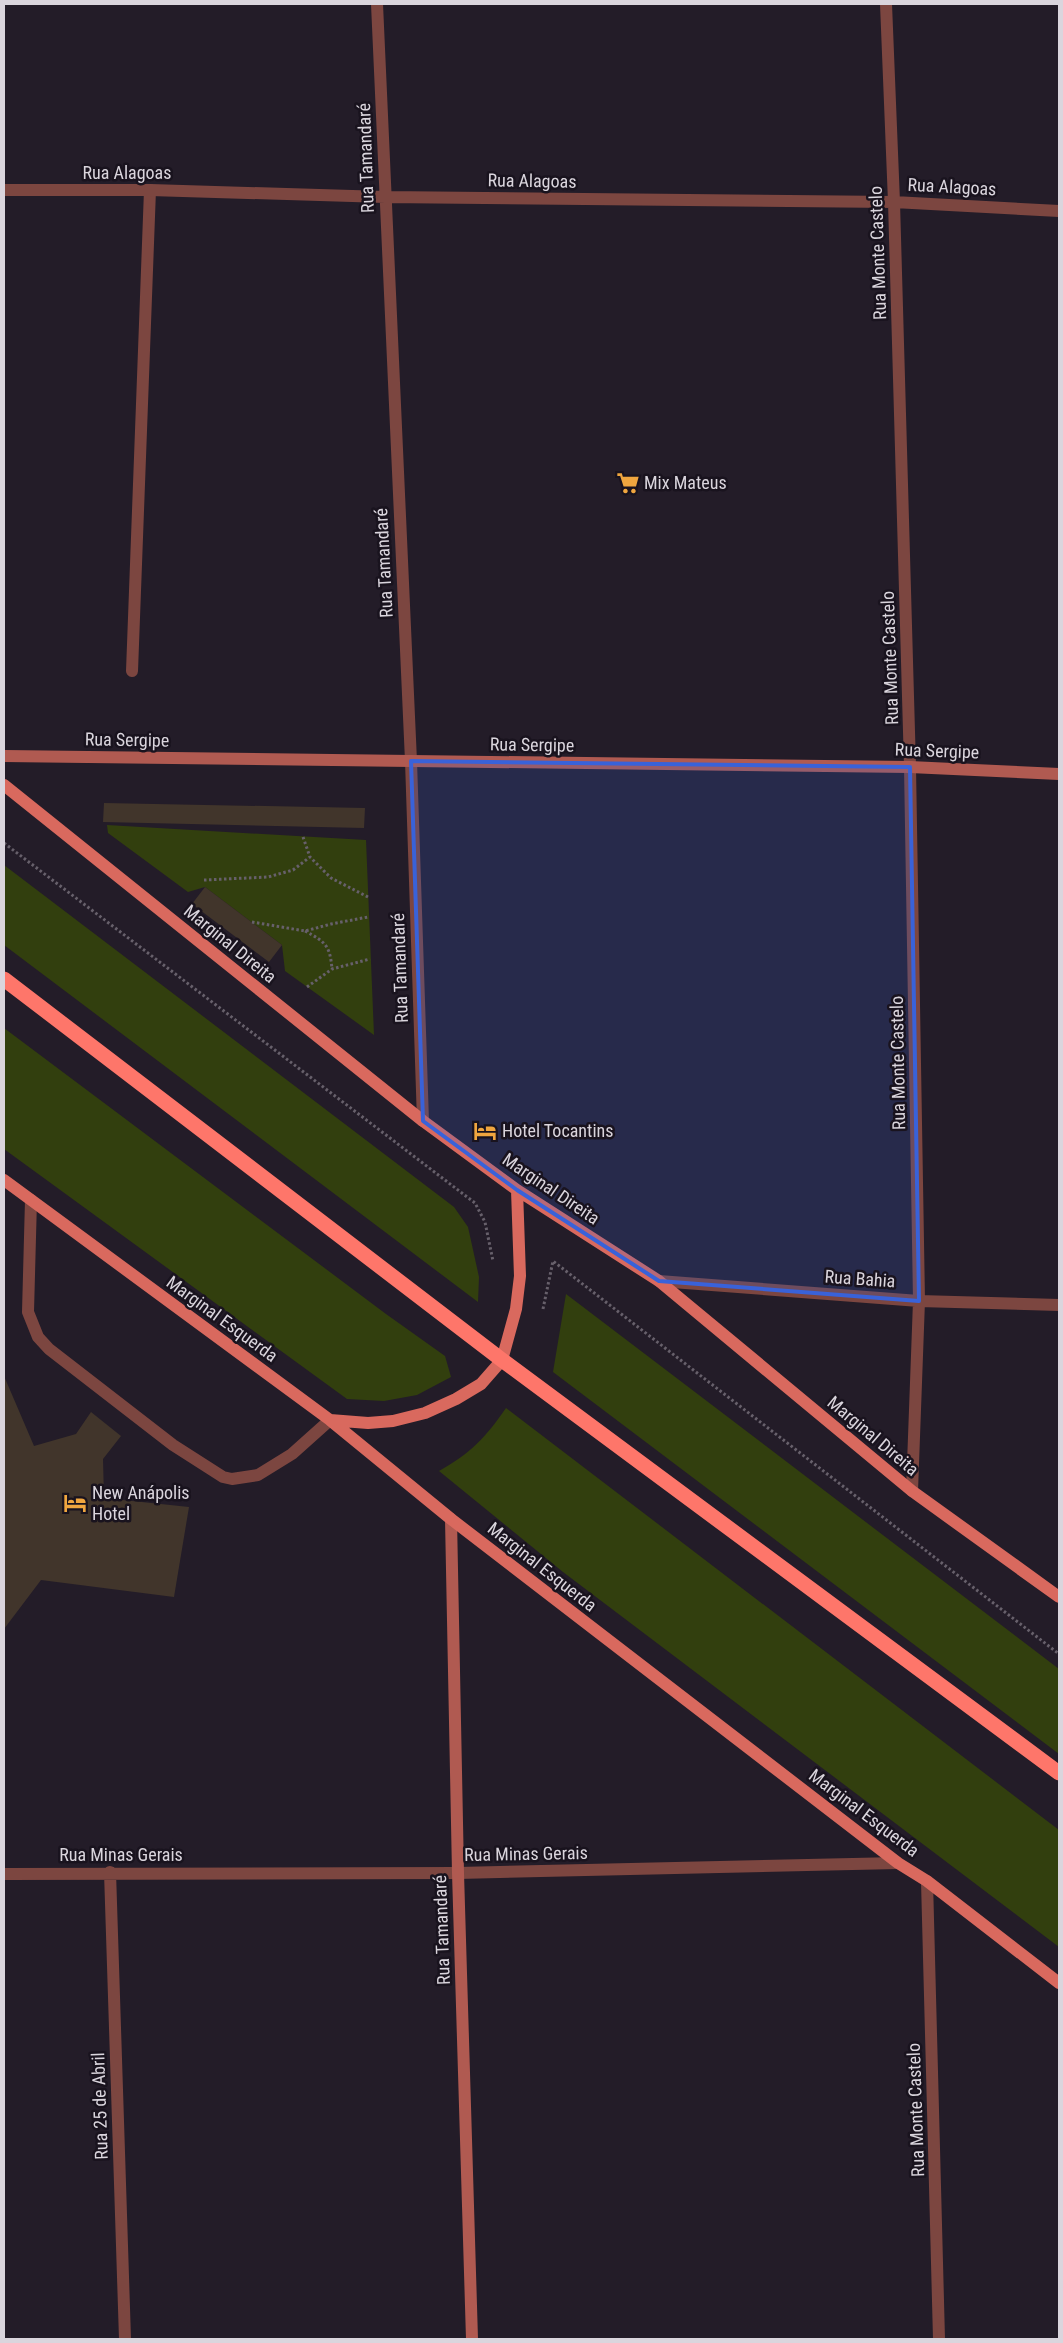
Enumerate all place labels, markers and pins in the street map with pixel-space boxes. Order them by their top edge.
supermarket icon: Mix Mateus [615,470,641,496]
place label: Mix Mateus [644,472,727,493]
hotel icon: Hotel Tocantins [472,1118,498,1144]
place label: Hotel Tocantins [502,1120,613,1141]
place label: New Anápolis Hotel [92,1482,190,1524]
hotel icon: New Anápolis Hotel [62,1490,88,1516]

